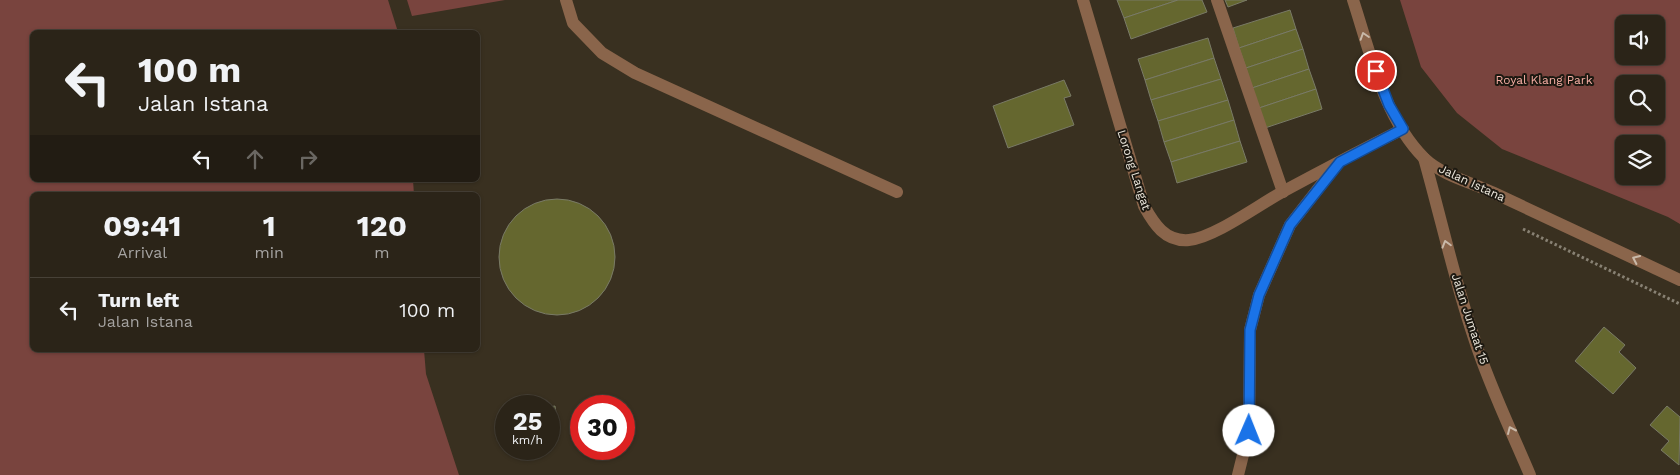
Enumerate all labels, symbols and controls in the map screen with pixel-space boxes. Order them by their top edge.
map controls [1615,15,1665,185]
button: sound [1615,15,1665,65]
one-way arrow [1360,32,1370,40]
text: 100 m [138,49,241,91]
icon: left [55,50,120,115]
pin [1355,50,1397,92]
icon: arrive [1362,57,1390,85]
park label: Royal Klang Park [1495,73,1593,87]
button: search [1615,75,1665,125]
text: Jalan Istana [138,91,268,116]
street label: Lorong Langat [1114,128,1154,212]
button: layers [1615,135,1665,185]
icon: left [188,145,216,173]
icon: ahead [241,145,269,173]
icon: right [294,145,322,173]
street label: Jalan Istana [1437,162,1507,204]
text: 09:41 [103,208,181,243]
text: 1 [263,208,276,243]
text: 120 [357,208,407,243]
one-way arrow [1442,240,1452,249]
text: Arrival [117,243,167,262]
text: min [254,243,284,262]
text: m [374,243,390,262]
one-way arrow [1632,255,1641,265]
street label: Jalan Jumaat 15 [1449,272,1491,366]
text: Turn left [98,289,179,312]
icon: left [55,296,83,324]
text: 100 m [399,299,455,322]
text: Jalan Istana [98,312,193,331]
speed limit sign: 30 [570,395,635,460]
position arrow [1222,404,1274,456]
text: 25 [513,407,542,436]
one-way arrow [1506,426,1517,435]
text: km/h [512,433,543,447]

